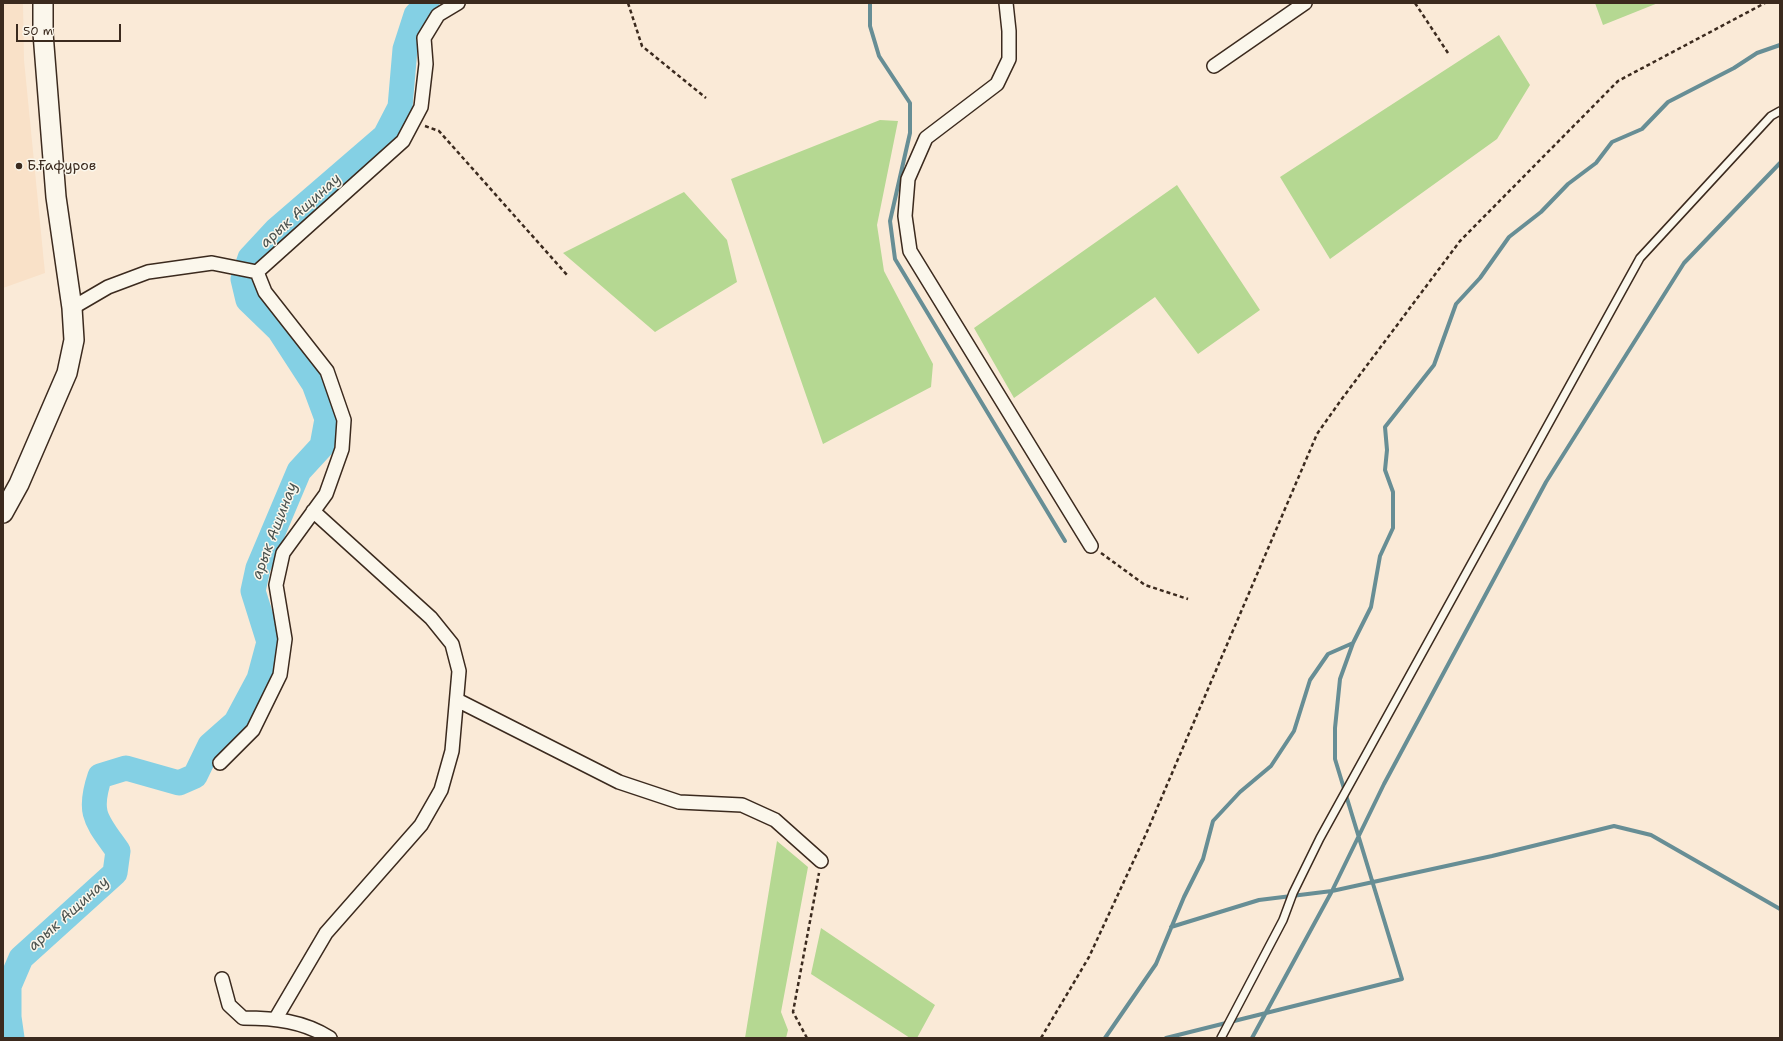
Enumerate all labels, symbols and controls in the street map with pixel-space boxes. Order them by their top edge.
scale bar [18,16,123,42]
text: 50 m [23,23,53,39]
place label: Б.Ғафуров [27,158,96,174]
marker: Б.Ғафуров [14,161,24,171]
water label: арык Ащинау [257,170,345,252]
water label: арык Ащинау [248,480,302,582]
water label: арык Ащинау [25,873,113,955]

